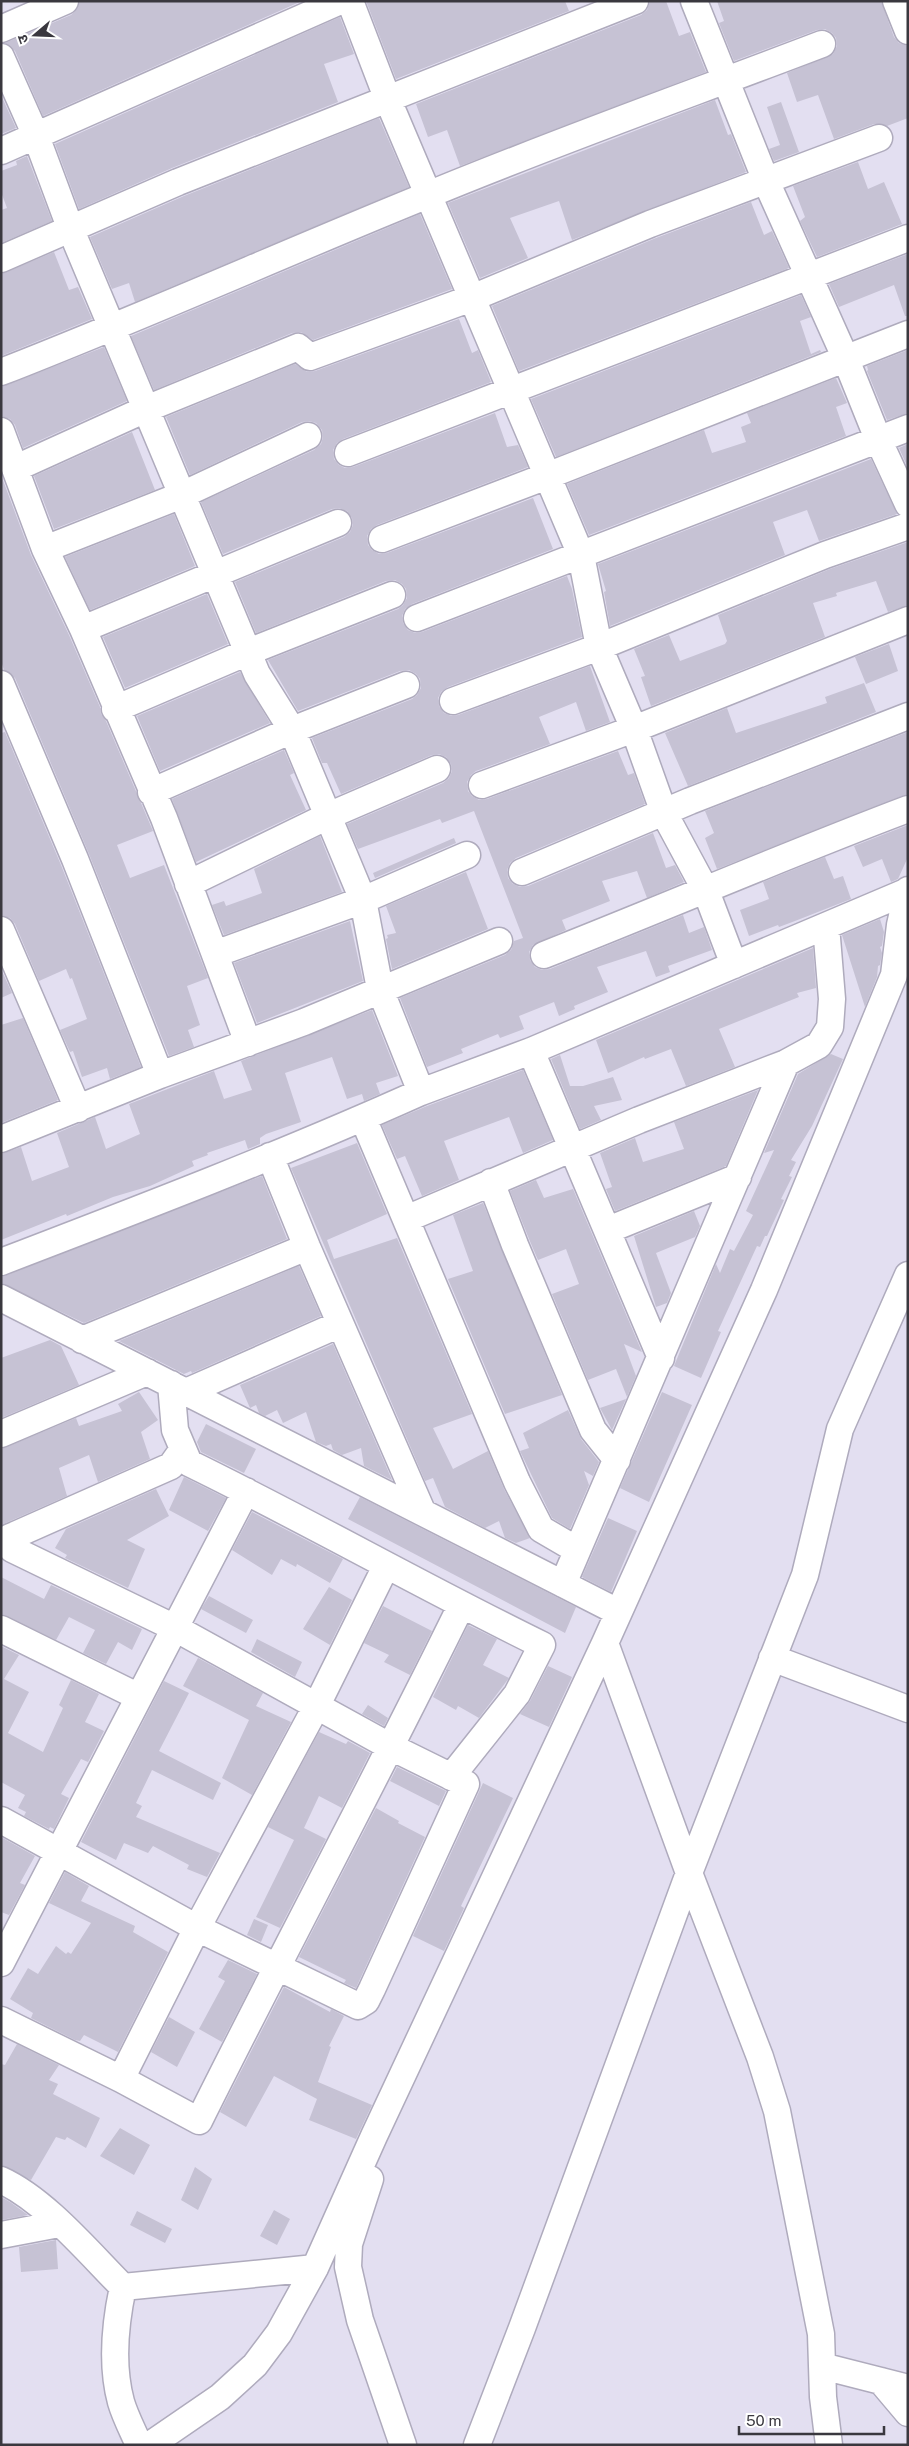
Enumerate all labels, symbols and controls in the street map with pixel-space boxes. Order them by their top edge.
north arrow [10,10,60,60]
text: उ [14,32,32,46]
scale bar [739,2404,884,2436]
text: 50 m [746,2412,781,2429]

